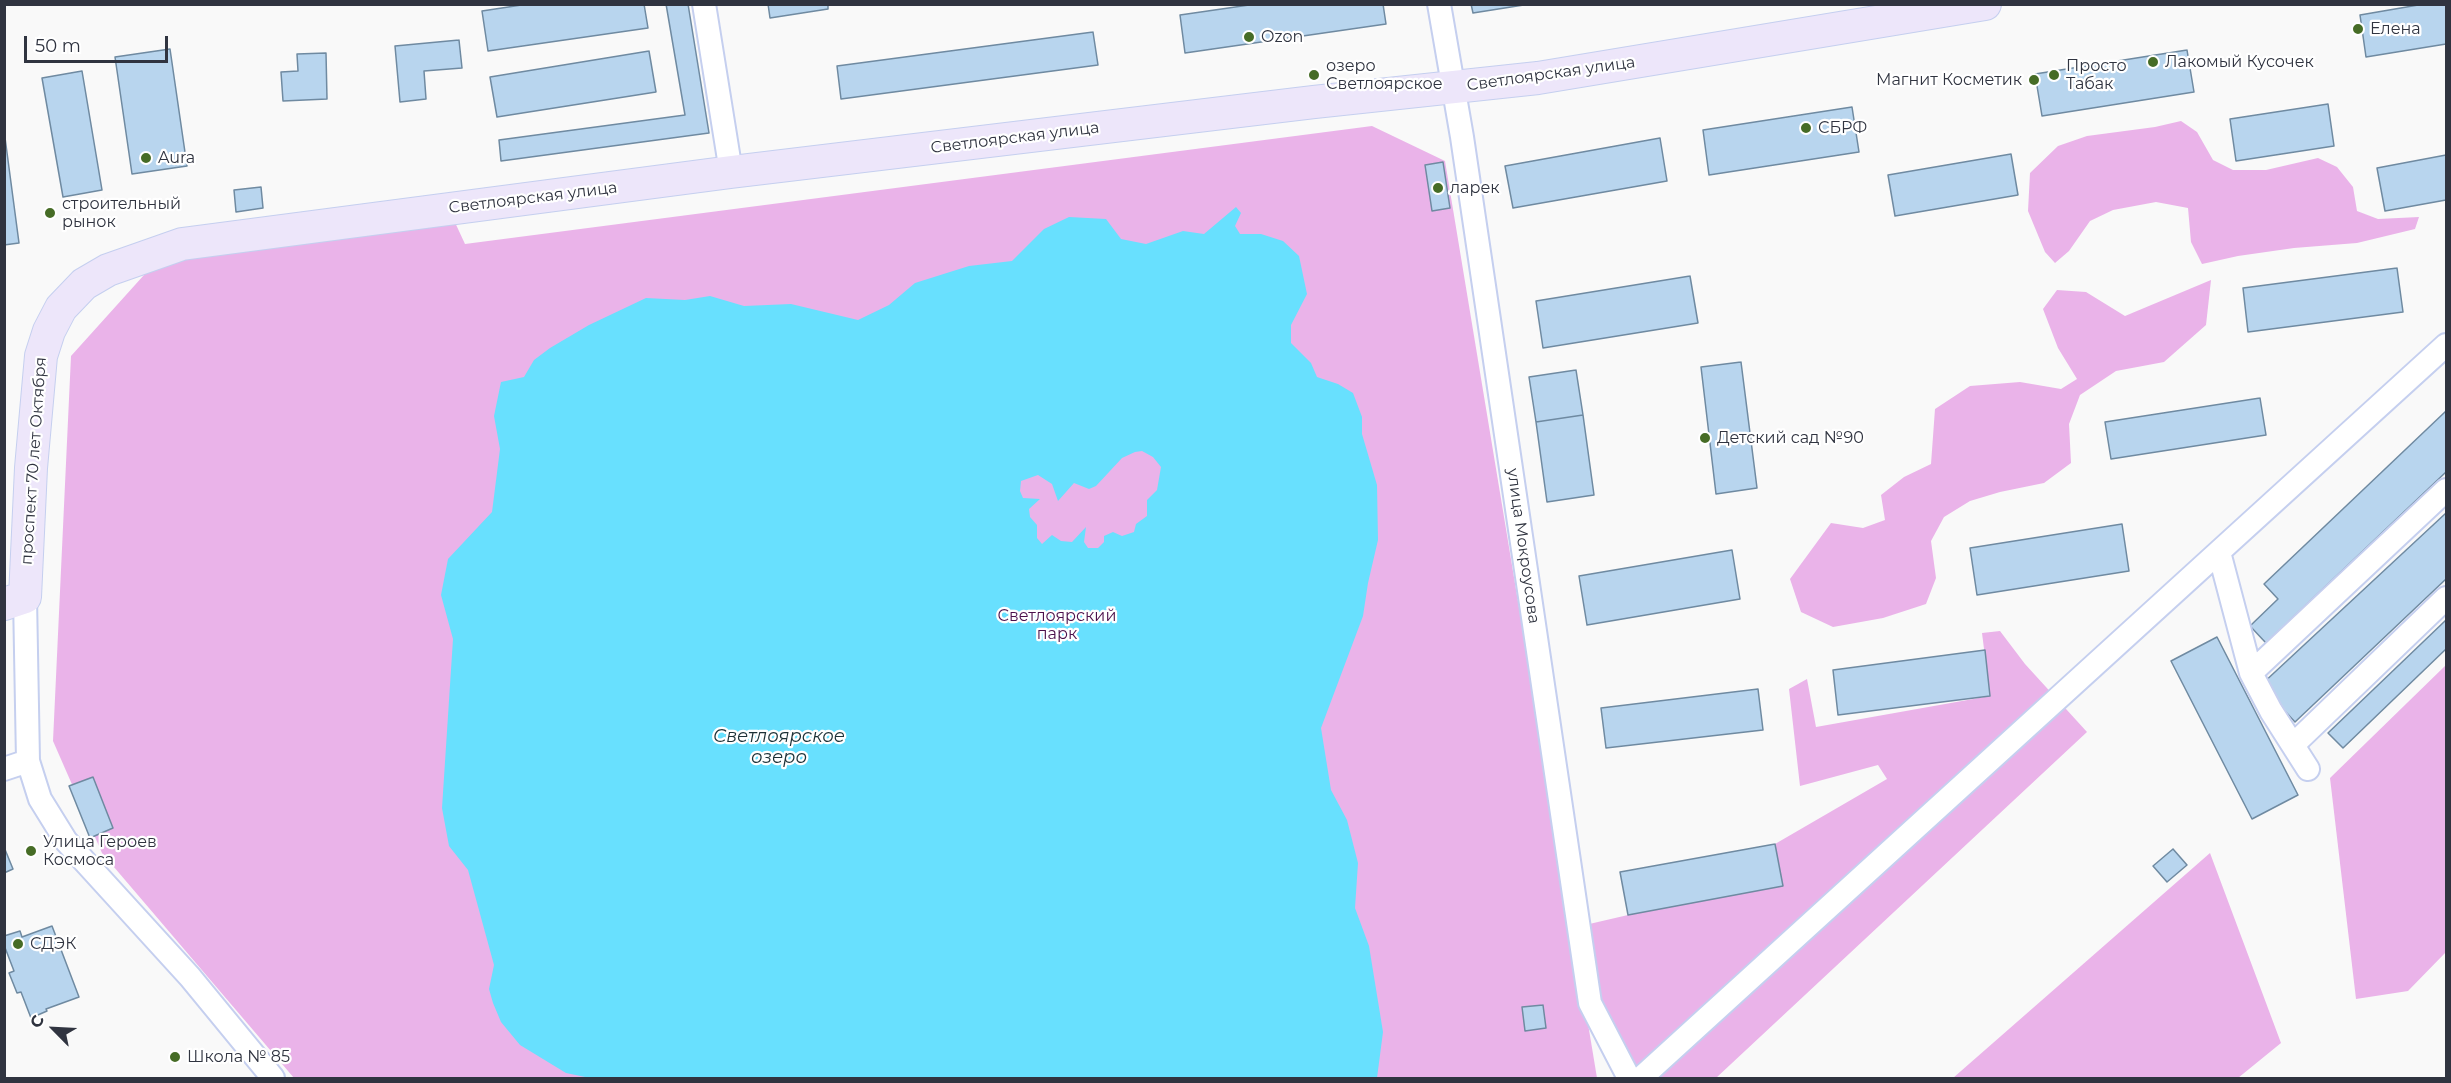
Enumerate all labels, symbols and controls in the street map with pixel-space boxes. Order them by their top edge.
place label: Елена [2370,19,2421,39]
marker: Елена [2351,22,2365,36]
scale bar [27,24,171,62]
place label: Ozon [1261,27,1303,47]
marker: Ozon [1242,30,1256,44]
text: 50 m [35,35,81,57]
place label: Лакомый Кусочек [2165,52,2314,72]
street label: Светлоярская улица [1466,53,1636,95]
marker: Лакомый Кусочек [2146,55,2160,69]
place label: озеро Светлоярское [1326,56,1443,94]
place label: Просто Табак [2066,56,2127,94]
marker: озеро Светлоярское [1307,68,1321,82]
marker: Просто Табак [2047,68,2061,82]
place label: Магнит Косметик [1876,70,2022,90]
marker: Магнит Косметик [2027,73,2041,87]
street label: Светлоярская улица [930,118,1100,158]
place label: СБРФ [1818,118,1867,138]
marker: СБРФ [1799,121,1813,135]
place label: Aura [158,148,195,168]
marker: Aura [139,151,153,165]
street label: Светлоярская улица [448,178,618,218]
place label: ларек [1450,178,1500,198]
marker: ларек [1431,181,1445,195]
place label: строительный рынок [62,194,181,232]
marker: строительный рынок [43,206,57,220]
street label: проспект 70 лет Октября [17,356,51,566]
place label: Детский сад №90 [1717,428,1864,448]
marker: Детский сад №90 [1698,431,1712,445]
street label: улица Мокроусова [1503,467,1543,625]
park label: Светлоярский парк [998,606,1116,644]
water label: Светлоярское озеро [713,726,845,768]
place label: Улица Героев Космоса [43,832,157,870]
marker: Улица Героев Космоса [24,844,38,858]
place label: СДЭК [30,934,76,954]
marker: СДЭК [11,937,25,951]
north arrow [24,999,84,1059]
text: С [26,1012,48,1031]
place label: Школа № 85 [187,1047,290,1067]
marker: Школа № 85 [168,1050,182,1064]

